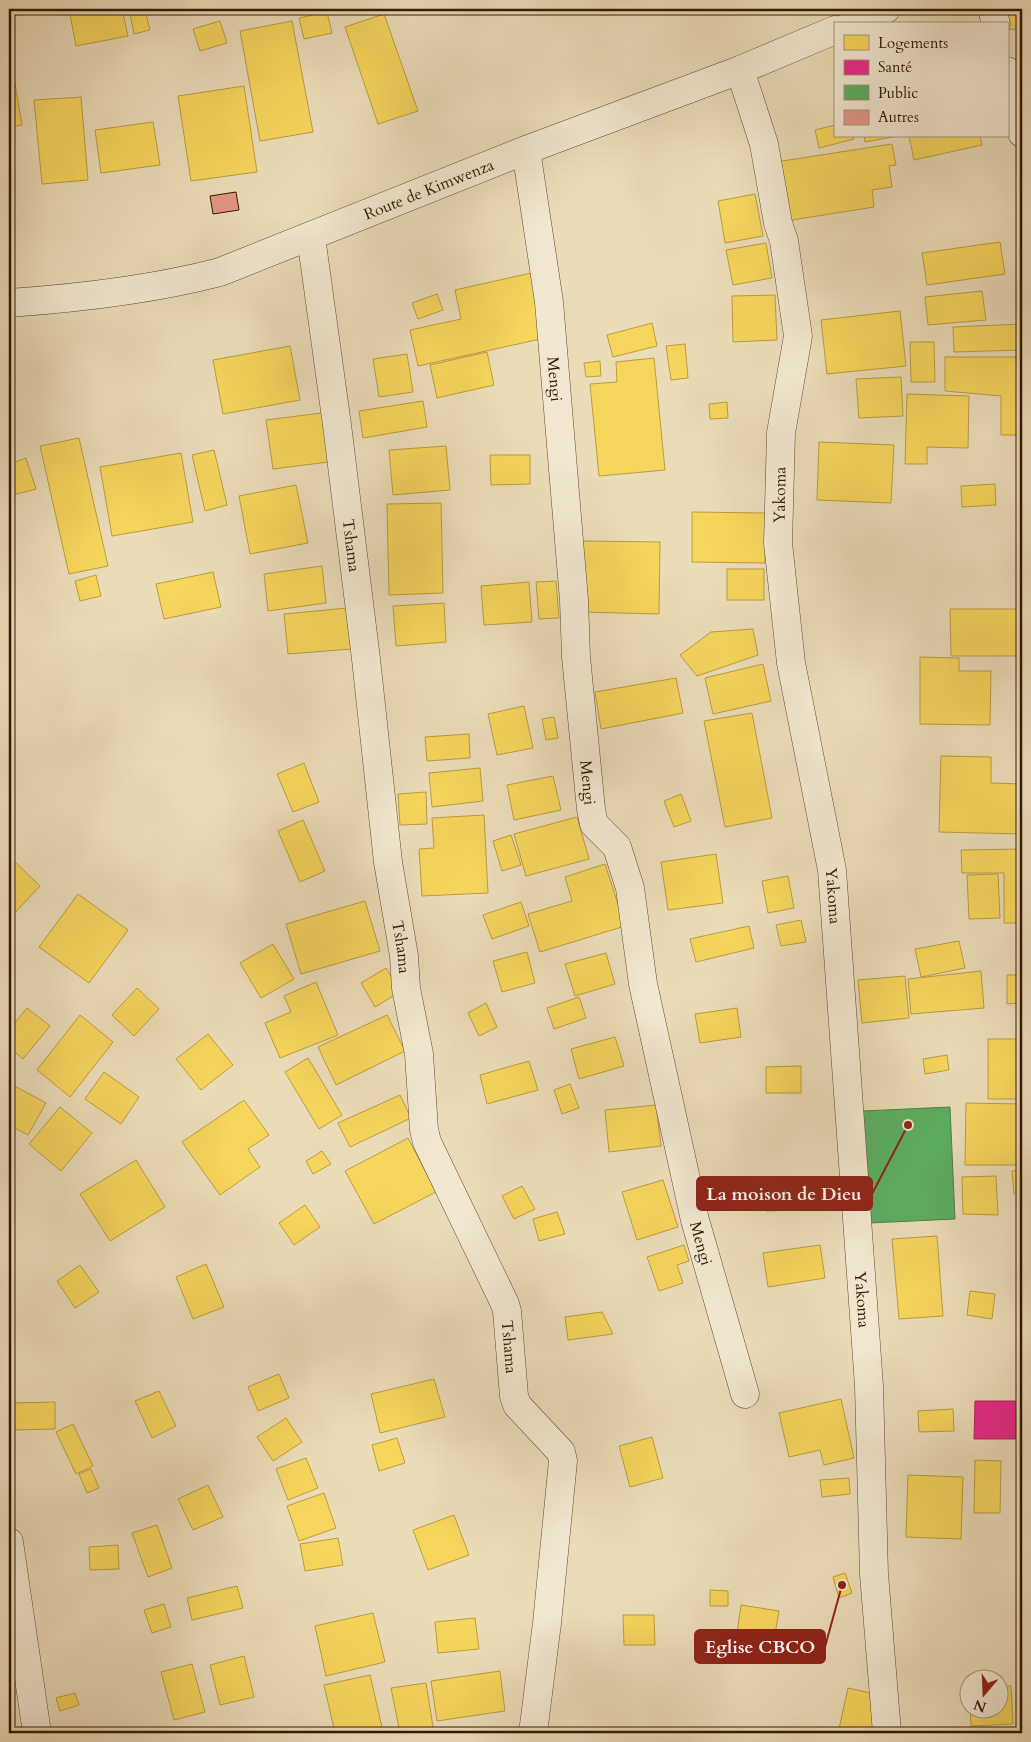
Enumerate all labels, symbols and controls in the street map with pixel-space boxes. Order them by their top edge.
legend [834,22,1008,138]
text: Logements [878,33,948,53]
text: Santé [878,57,912,77]
text: Public [878,83,918,103]
text: Autres [878,107,919,127]
street label: Route de Kimwenza [360,154,497,226]
street label: Mengi [542,356,567,403]
street label: Yakoma [769,466,791,523]
street label: Tshama [337,518,365,573]
street label: Mengi [574,759,601,807]
street label: Yakoma [820,867,846,925]
street label: Tshama [386,919,415,974]
callout: La moison de Dieu [697,1177,872,1210]
text: La moison de Dieu [706,1182,862,1207]
street label: Mengi [684,1219,718,1269]
street label: Yakoma [849,1271,875,1329]
street label: Tshama [496,1319,522,1374]
callout: Eglise CBCO [695,1630,825,1663]
text: Eglise CBCO [705,1635,815,1660]
north arrow [958,1670,1008,1720]
text: N [971,1695,989,1717]

